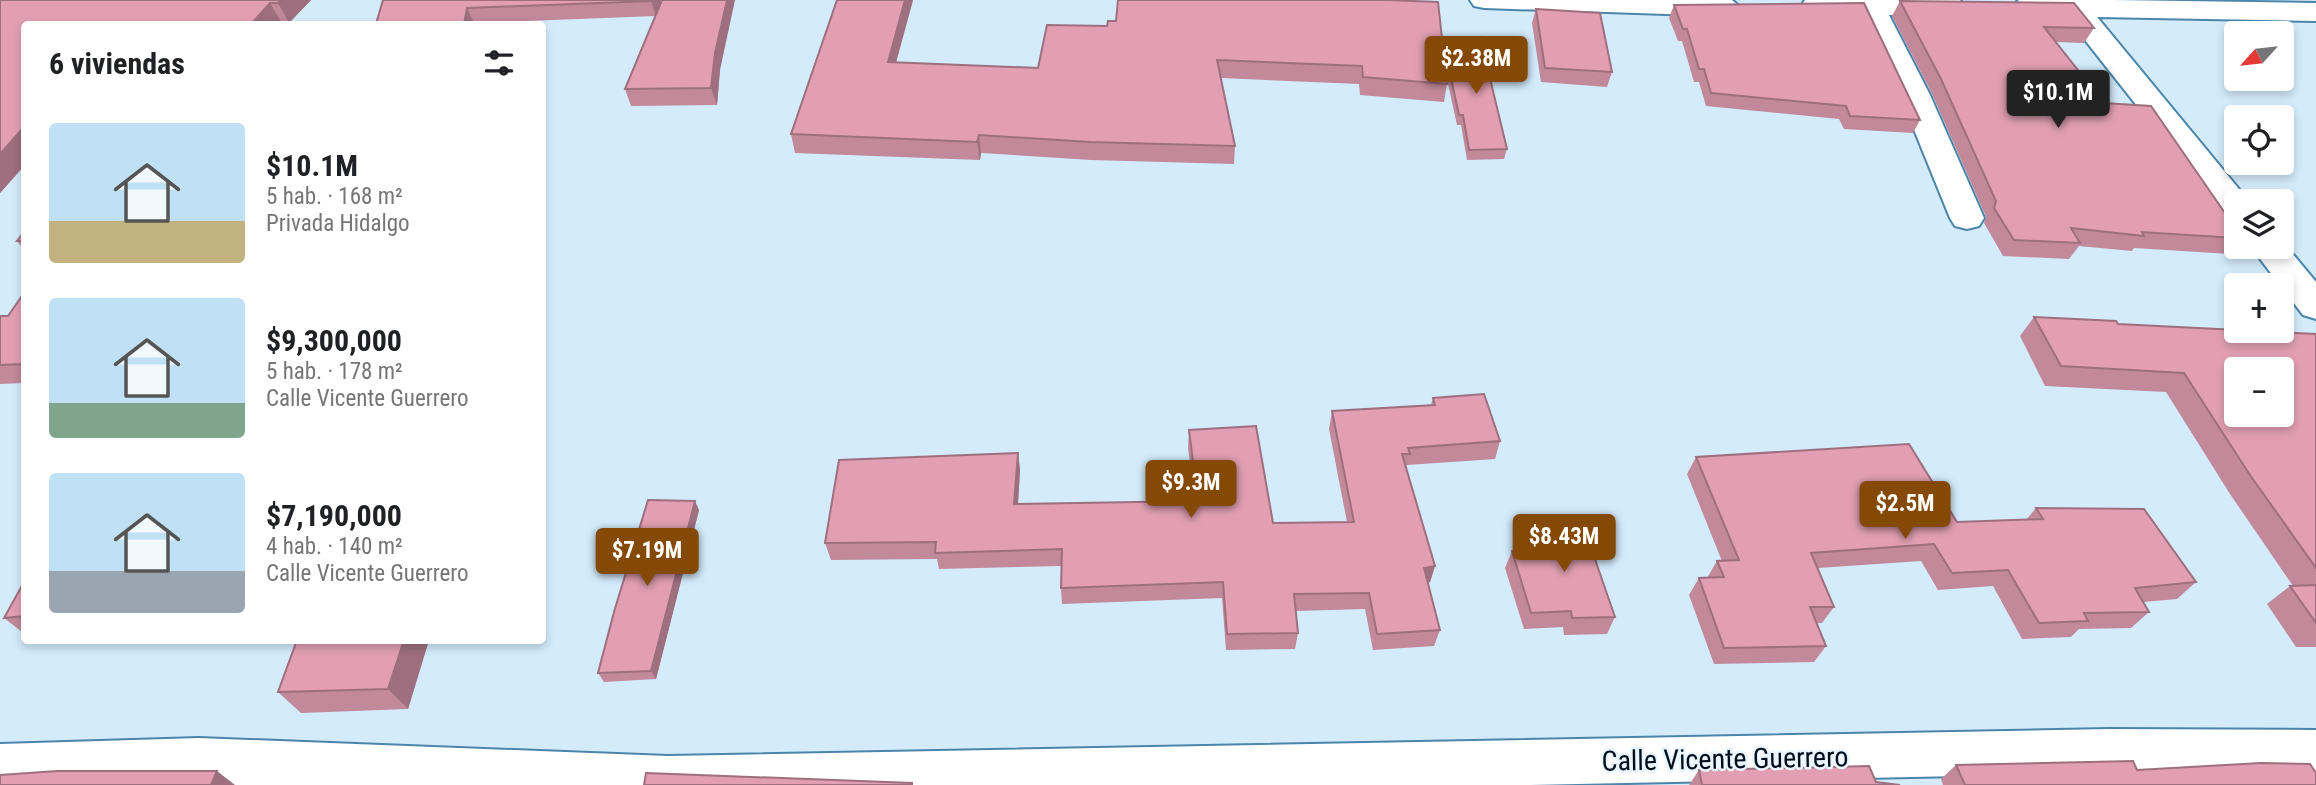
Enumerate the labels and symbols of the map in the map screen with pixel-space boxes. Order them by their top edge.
north arrow [2224,21,2294,91]
pin: $2.38M [1419,36,1533,96]
pin: $10.1M [2001,71,2115,130]
pin: $9.3M [1142,461,1240,520]
pin: $2.5M [1856,482,1954,541]
pin: $8.43M [1507,514,1621,574]
pin: $7.19M [590,528,704,588]
street label: Calle Vicente Guerrero [1601,740,1849,778]

